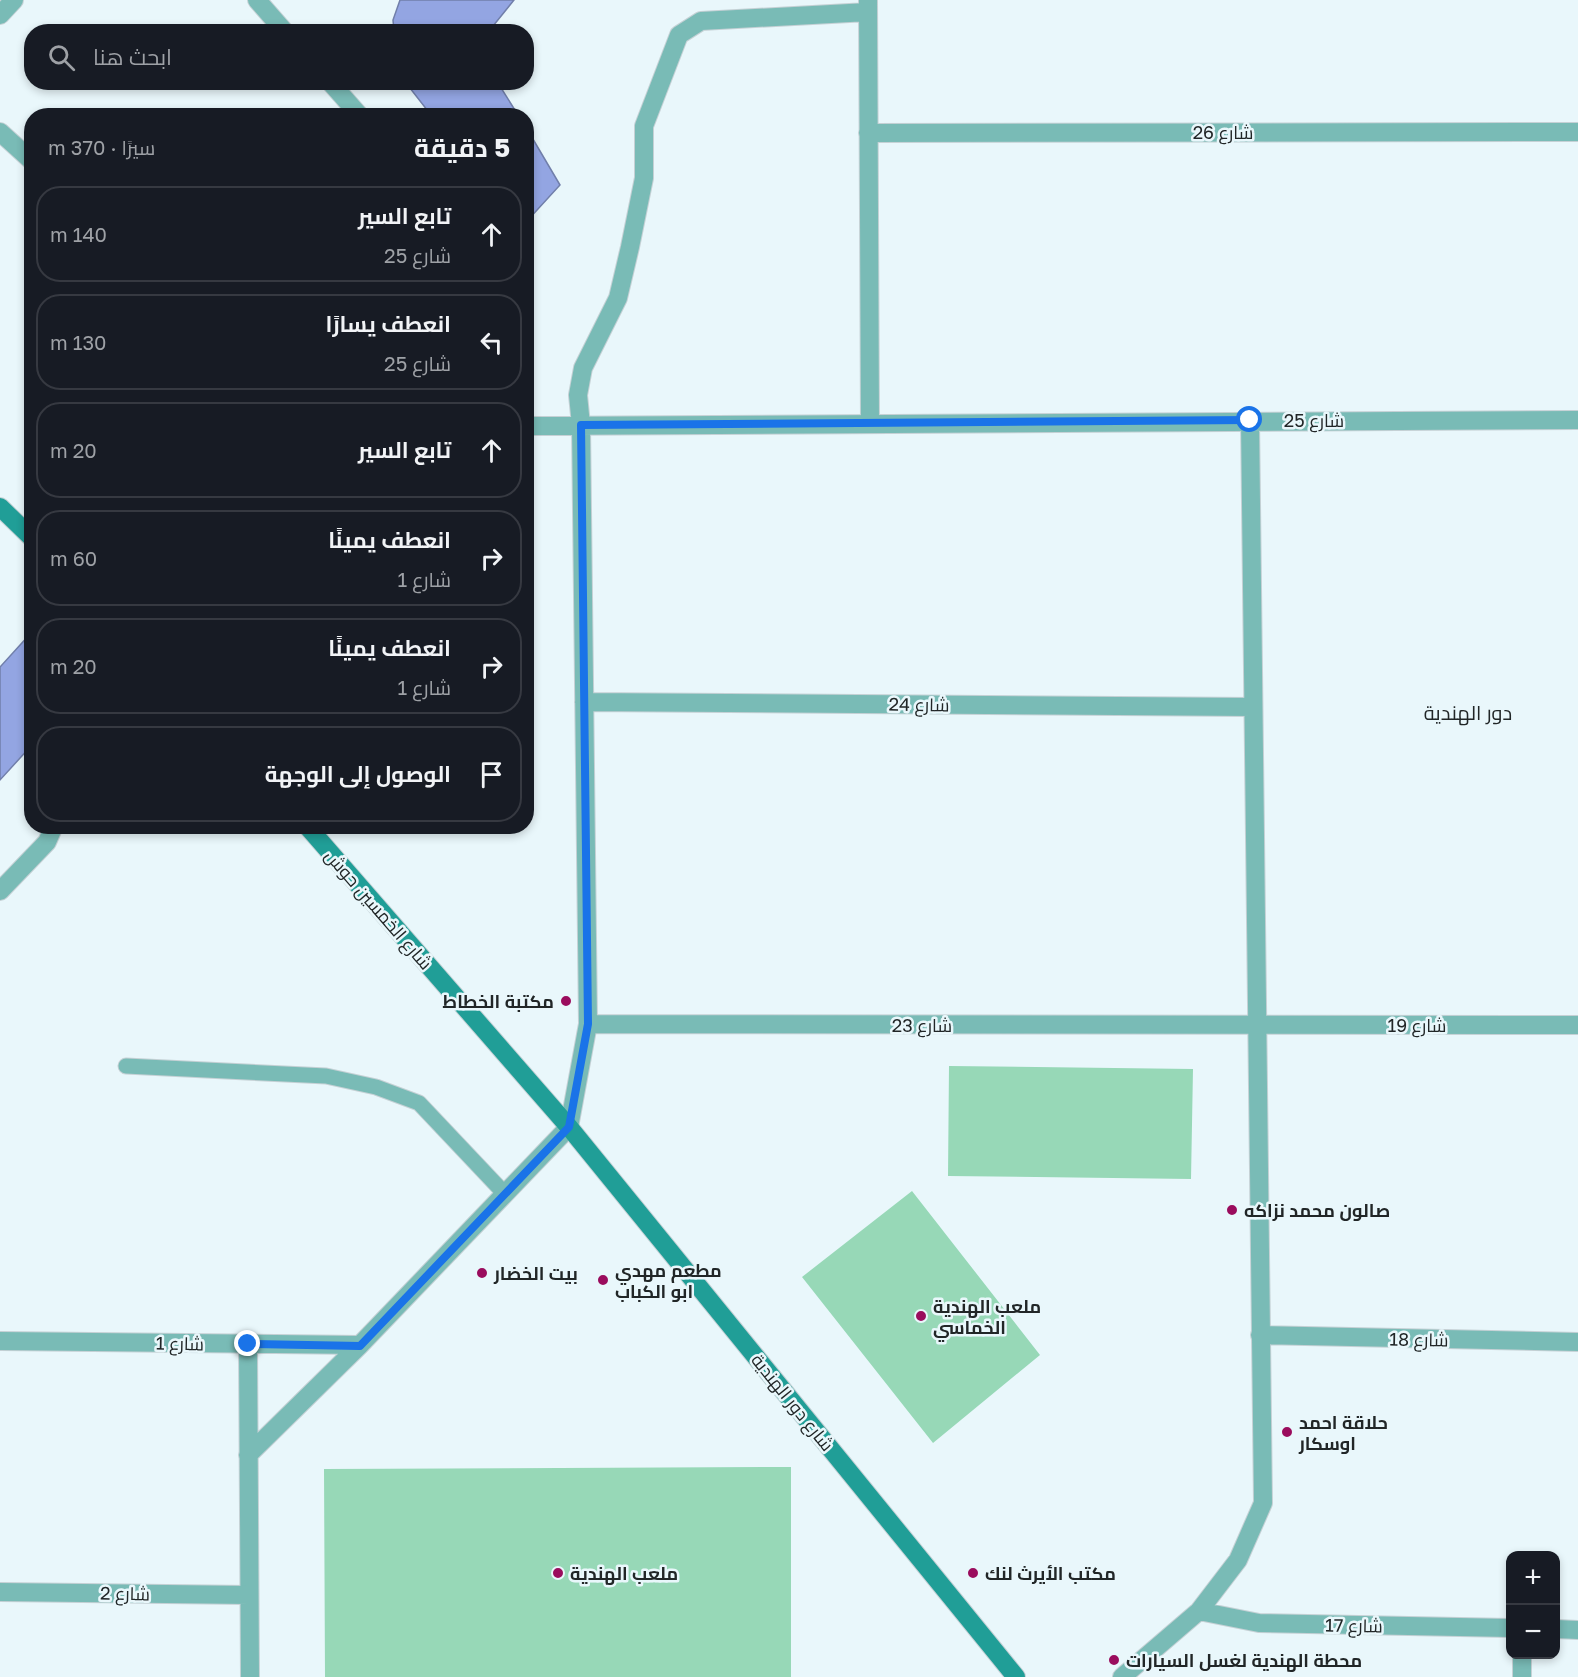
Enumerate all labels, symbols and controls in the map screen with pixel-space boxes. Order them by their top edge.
search box [24,24,534,90]
icon: search [45,41,78,74]
text: ابحث هنا [93,43,172,70]
street label: شارع 26 [1193,121,1253,145]
text: 5 دقيقة [414,132,510,163]
text: سيرًا · 370 m [48,135,155,159]
text: تابع السير [358,202,451,229]
icon: ahead [475,218,508,251]
text: 140 m [50,222,107,246]
text: شارع 25 [384,243,451,267]
text: انعطف يسارًا [326,310,451,337]
icon: left [475,326,508,359]
text: 130 m [50,330,107,354]
text: شارع 25 [384,351,451,375]
route start [1236,406,1262,432]
street label: شارع 25 [1284,409,1344,433]
icon: ahead [475,434,508,467]
text: تابع السير [358,436,451,463]
text: 20 m [50,438,97,462]
text: انعطف يمينًا [328,526,451,553]
icon: right [475,542,508,575]
text: 60 m [50,546,97,570]
text: شارع 1 [398,567,451,591]
text: انعطف يمينًا [328,634,451,661]
icon: right [475,650,508,683]
text: 20 m [50,654,97,678]
text: شارع 1 [398,675,451,699]
street label: شارع 24 [888,692,950,718]
district label: دور الهندية [1424,700,1512,726]
icon: arrive [475,758,508,791]
text: الوصول إلى الوجهة [265,760,451,787]
street label: شارع الخمسين حوش [319,844,437,975]
place label: مكتبة الخطاط [443,990,554,1012]
marker: مكتبة الخطاط [559,994,573,1008]
street label: شارع 23 [892,1014,952,1038]
street label: شارع 19 [1388,1014,1447,1038]
place label: صالون محمد نزاكه [1244,1199,1390,1222]
marker: صالون محمد نزاكه [1225,1203,1239,1217]
place label: مطعم مهدي ابو الكباب [615,1259,722,1303]
place label: بيت الخضار [493,1262,578,1284]
marker: بيت الخضار [475,1266,489,1280]
marker: مطعم مهدي ابو الكباب [596,1273,610,1287]
place label: ملعب الهندية الخماسي [933,1295,1041,1342]
marker: ملعب الهندية الخماسي [914,1309,928,1323]
street label: شارع 18 [1389,1327,1449,1353]
route end [234,1330,260,1356]
street label: شارع 1 [156,1332,204,1356]
street label: شارع دور الهندية [745,1349,839,1456]
place label: حلاقة احمد اوسكار [1298,1411,1388,1455]
marker: حلاقة احمد اوسكار [1280,1425,1294,1439]
map controls [1506,1551,1560,1659]
button: + [1506,1551,1560,1605]
place label: ملعب الهندية [570,1562,678,1585]
place label: مكتب الأيرث لنك [985,1562,1116,1585]
marker: ملعب الهندية [551,1566,565,1580]
marker: مكتب الأيرث لنك [966,1566,980,1580]
street label: شارع 2 [100,1582,150,1606]
button: − [1506,1605,1560,1659]
street label: شارع 17 [1325,1613,1383,1639]
place label: محطة الهندية لغسل السيارات [1126,1649,1362,1672]
marker: محطة الهندية لغسل السيارات [1107,1653,1121,1667]

